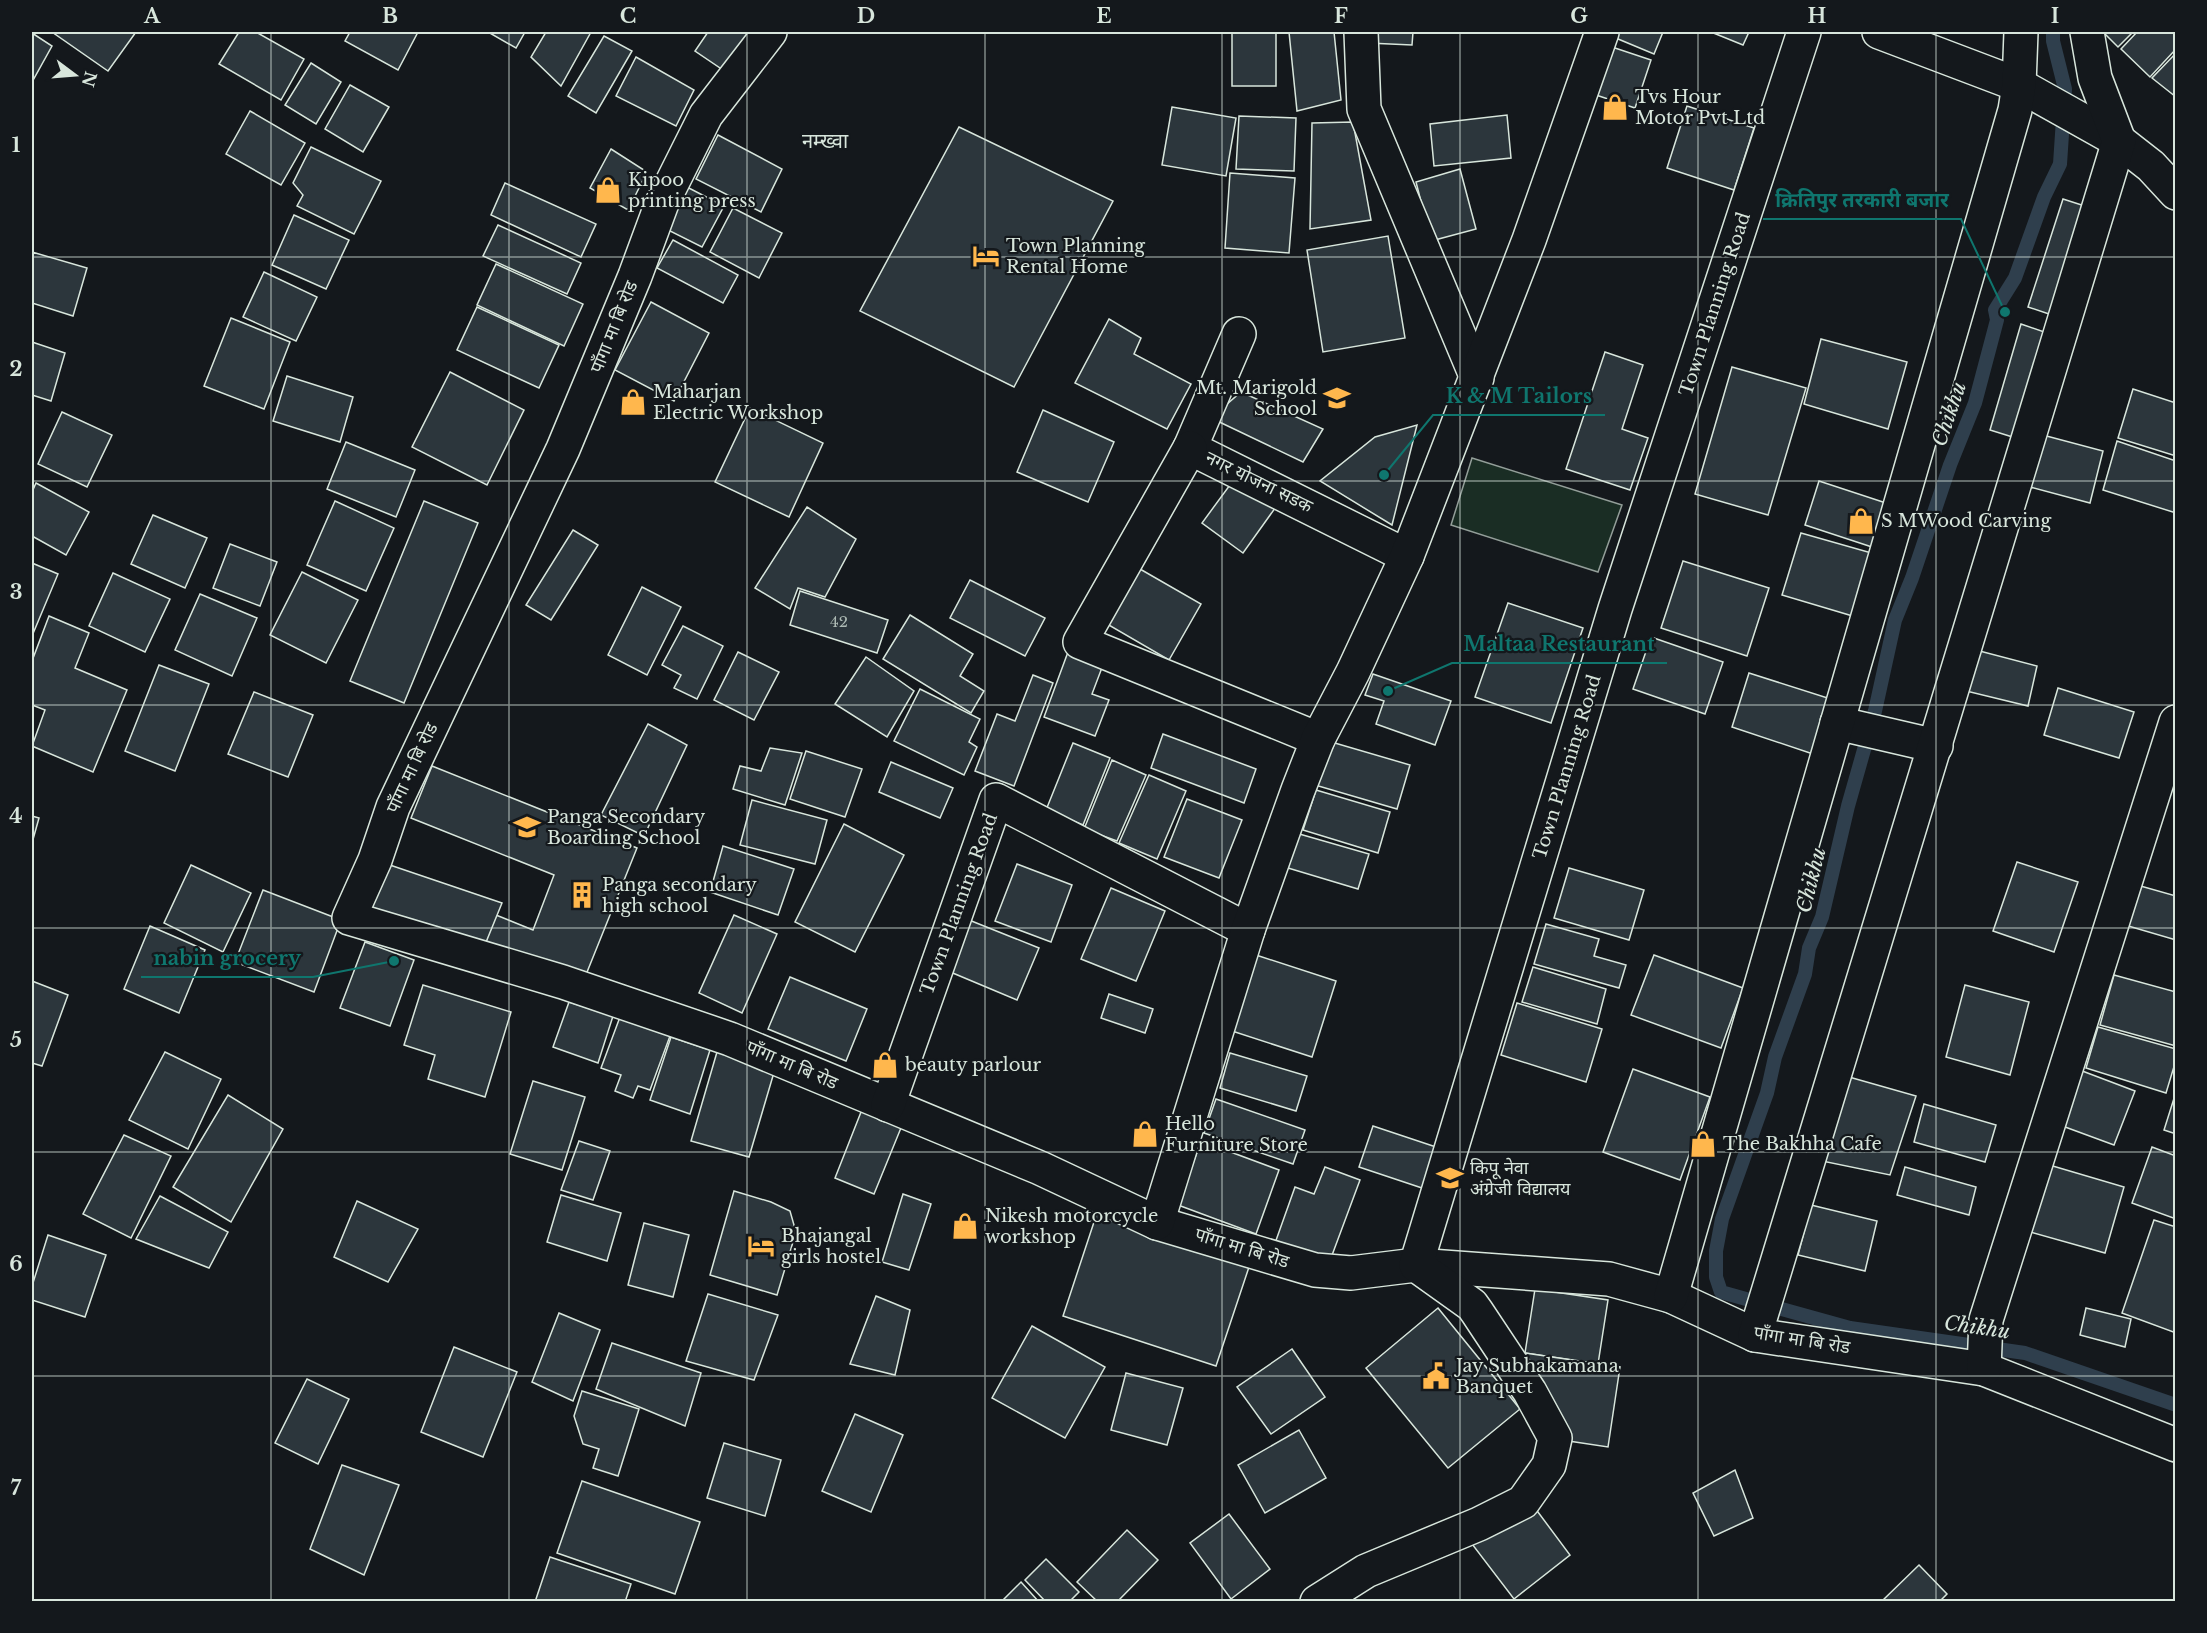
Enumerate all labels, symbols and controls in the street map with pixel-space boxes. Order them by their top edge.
text: A [143,4,161,28]
text: B [382,4,398,28]
text: C [620,4,636,28]
text: D [857,4,875,28]
text: E [1096,4,1112,28]
text: F [1334,4,1348,28]
text: G [1570,4,1588,28]
text: H [1808,4,1827,28]
text: I [2051,4,2059,28]
north arrow [45,45,105,105]
text: N [78,69,101,89]
place label: Tvs Hour Motor Pvt Ltd [1635,86,1765,129]
shop icon: Tvs Hour Motor Pvt Ltd [1600,92,1630,122]
district label: नम्ख्वा [802,129,849,153]
text: 1 [12,133,21,157]
place label: Kipoo printing press [628,169,756,212]
shop icon: Kipoo printing press [593,175,623,205]
callout: क्रितिपुर तरकारी बजार [1763,181,1961,219]
text: क्रितिपुर तरकारी बजार [1775,188,1950,213]
street label: Town Planning Road [1675,209,1755,399]
place label: Town Planning Rental Home [1006,235,1145,278]
hotel icon: Town Planning Rental Home [971,241,1001,271]
street label: पाँगा मा बि रोड [586,277,643,376]
text: 2 [9,357,23,381]
place label: Mt. Marigold School [1196,377,1317,420]
callout: K & M Tailors [1433,377,1605,415]
water label: Chikhu [1927,379,1971,449]
place label: Maharjan Electric Workshop [653,381,823,424]
school or university icon: Mt. Marigold School [1322,383,1352,413]
text: K & M Tailors [1446,384,1592,408]
shop icon: Maharjan Electric Workshop [618,387,648,417]
street label: नगर योजना सडक [1202,447,1317,518]
shop icon: S MWood Carving [1846,506,1876,536]
place label: S MWood Carving [1881,510,2052,532]
text: 3 [10,580,22,604]
house number: 42 [830,612,848,631]
callout: Maltaa Restaurant [1452,625,1667,663]
text: Maltaa Restaurant [1463,632,1655,656]
street label: Town Planning Road [1528,672,1606,862]
street label: पाँगा मा बि रोड [381,719,443,817]
text: 4 [9,804,23,828]
place label: Panga Secondary Boarding School [547,806,706,849]
street label: Town Planning Road [916,810,1002,998]
school or university icon: Panga Secondary Boarding School [512,812,542,842]
water label: Chikhu [1791,845,1831,915]
place label: Panga secondary high school [602,874,757,917]
building icon: Panga secondary high school [567,880,597,910]
callout: nabin grocery [141,939,313,977]
text: nabin grocery [153,946,302,970]
text: 5 [10,1028,22,1052]
street label: पाँगा मा बि रोड [743,1036,841,1094]
shop icon: beauty parlour [870,1050,900,1080]
place label: beauty parlour [904,1054,1042,1076]
place label: Hello Furniture Store [1165,1113,1308,1156]
shop icon: Hello Furniture Store [1130,1119,1160,1149]
shop icon: The Bakhha Cafe [1688,1129,1718,1159]
place label: The Bakhha Cafe [1723,1133,1882,1155]
place label: किपू नेवा अंग्रेजी विद्यालय [1470,1157,1571,1200]
school or university icon: किपू नेवा अंग्रेजी विद्यालय [1435,1163,1465,1193]
place label: Nikesh motorcycle workshop [985,1205,1158,1248]
shop icon: Nikesh motorcycle workshop [950,1211,980,1241]
street label: पाँगा मा बि रोड [1192,1223,1292,1273]
place label: Bhajangal girls hostel [781,1225,881,1268]
hotel icon: Bhajangal girls hostel [746,1231,776,1261]
text: 6 [9,1252,23,1276]
water label: Chikhu [1942,1310,2012,1344]
street label: पाँगा मा बि रोड [1752,1322,1852,1359]
place label: Jay Subhakamana Banquet [1454,1355,1619,1398]
public building icon: Jay Subhakamana Banquet [1421,1361,1451,1391]
text: 7 [11,1476,22,1500]

